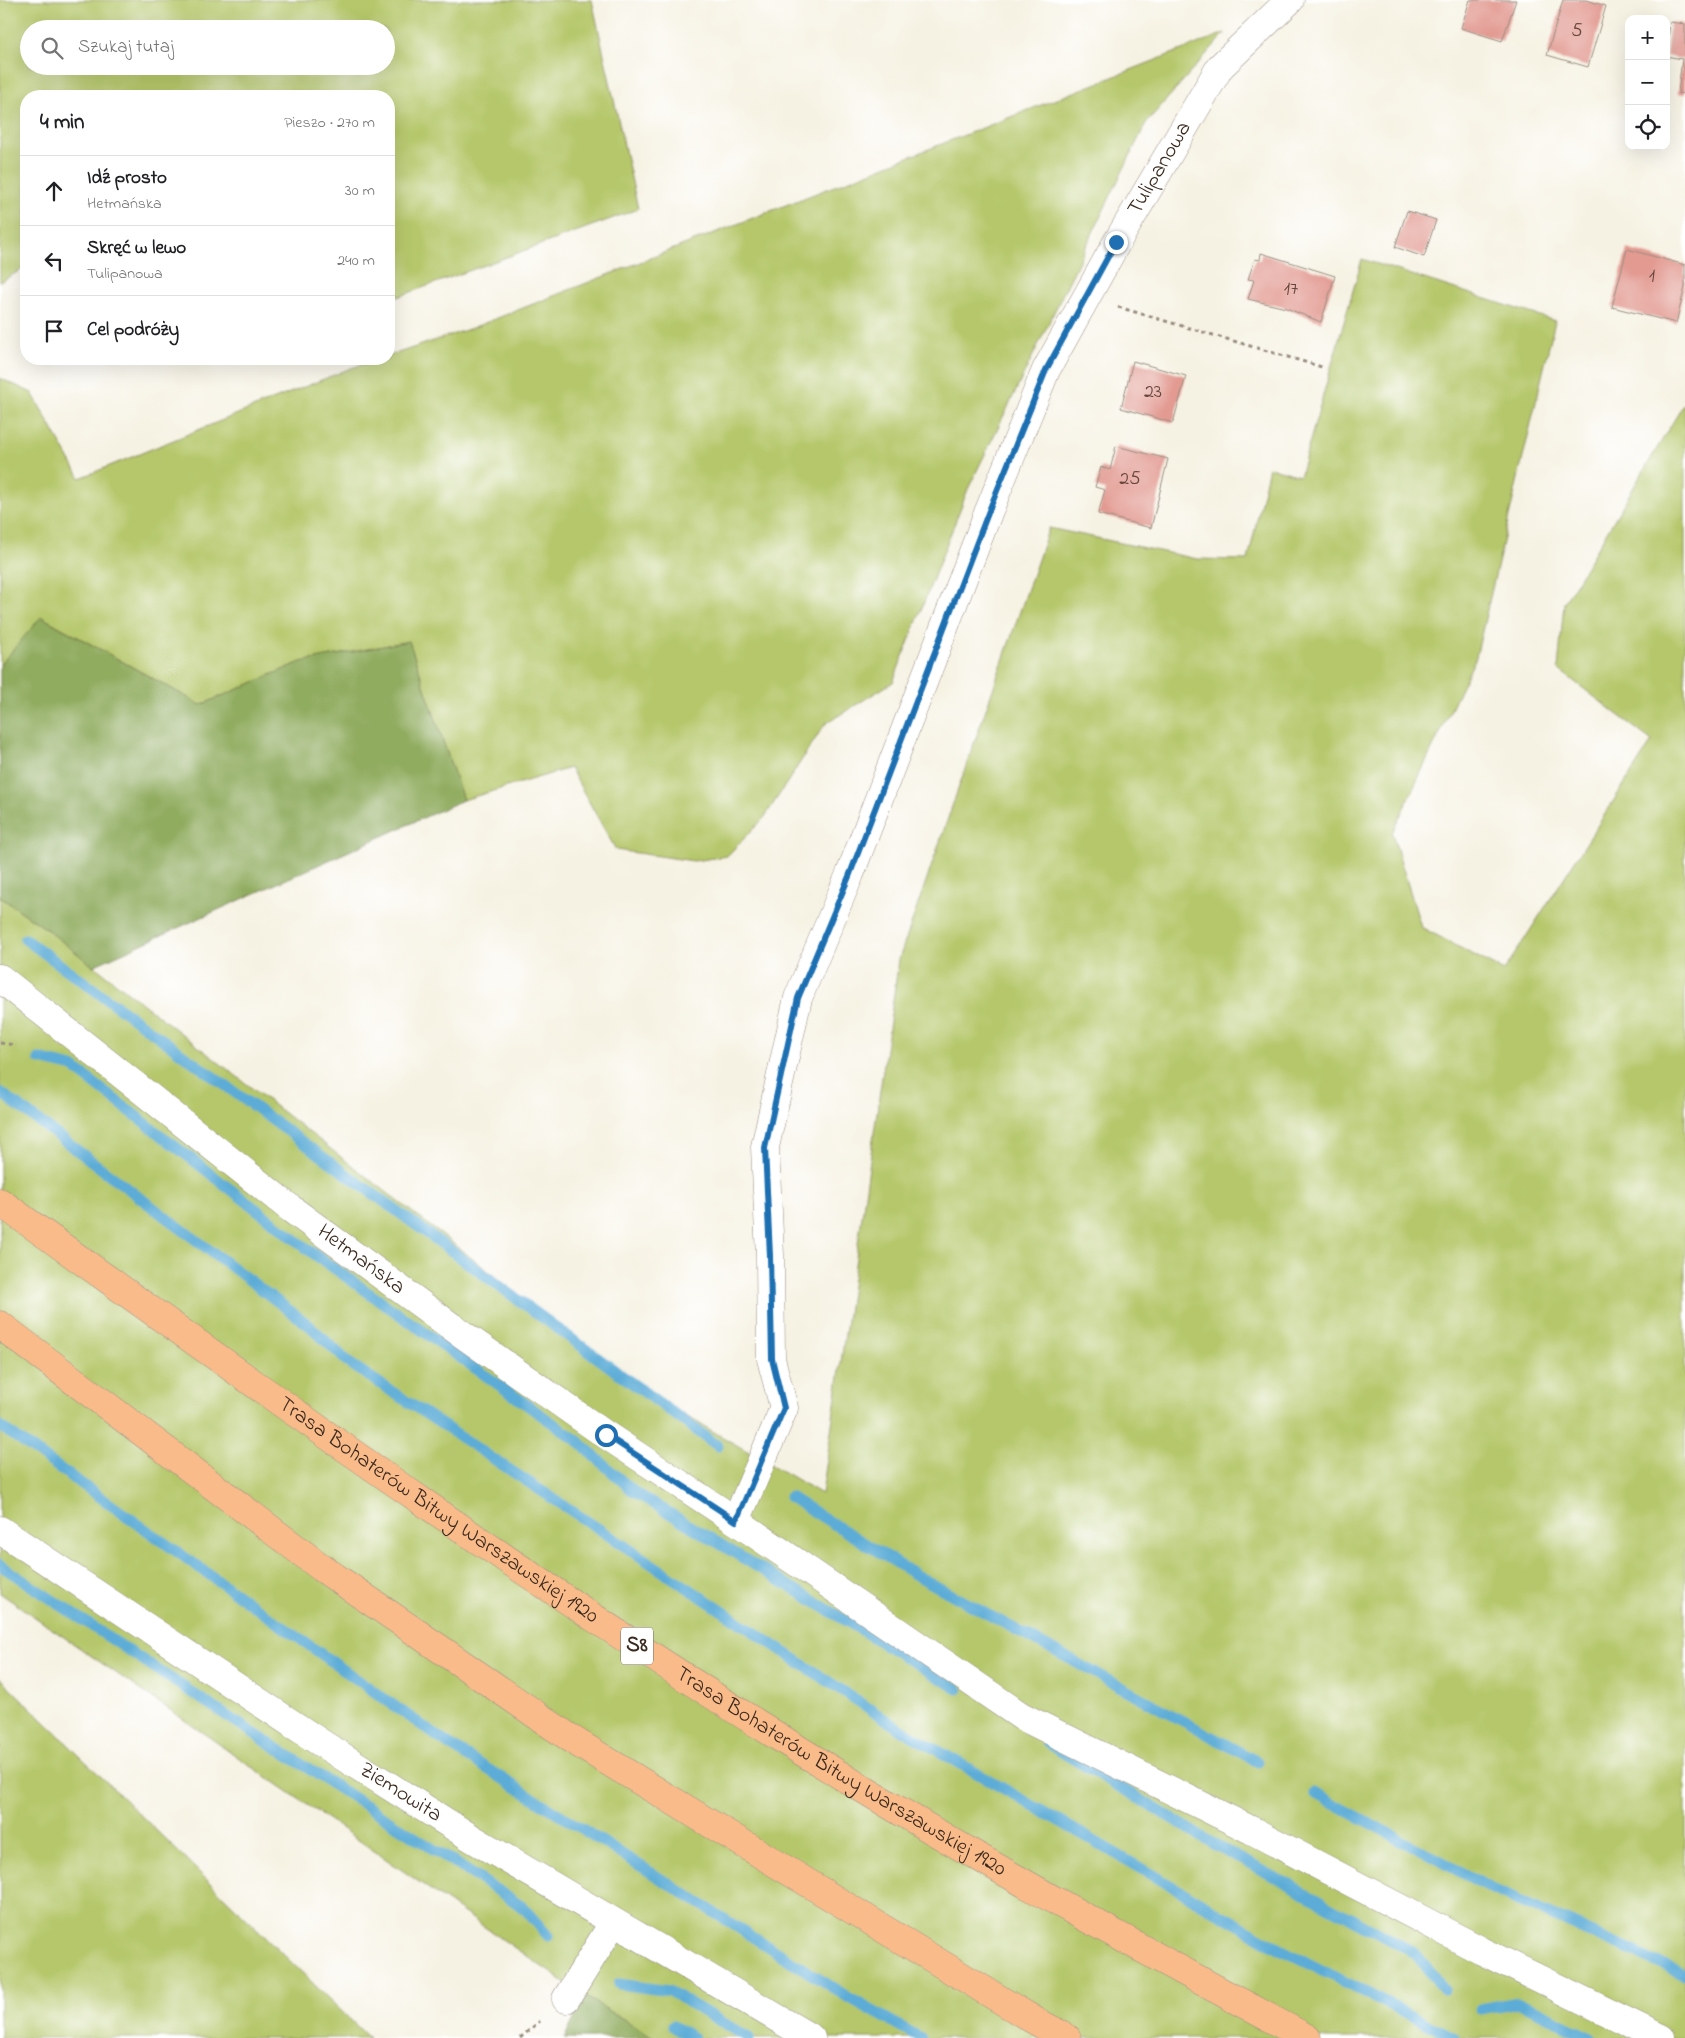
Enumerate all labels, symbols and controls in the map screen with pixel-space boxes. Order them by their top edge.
map controls [1625,15,1670,150]
button: + [1625,15,1670,60]
house number: 5 [1571,17,1583,46]
search box [20,20,395,75]
icon: search [38,34,66,62]
text: Szukaj tutaj [78,34,174,61]
button: − [1625,60,1670,105]
button: locate [1625,105,1670,150]
text: 4 min [40,108,84,138]
text: Pieszo · 270 m [284,111,375,135]
street label: Tulipanowa [1120,116,1200,222]
text: Idź prosto [87,165,167,192]
icon: ahead [40,177,68,205]
text: 30 m [345,179,375,203]
text: Hetmańska [87,192,162,216]
route end [1105,231,1128,254]
text: Skręć w lewo [87,235,186,262]
icon: left [40,247,68,275]
text: 240 m [337,249,375,273]
text: Tulipanowa [87,262,163,286]
house number: 1 [1649,262,1655,291]
house number: 17 [1284,275,1298,304]
icon: arrive [40,317,68,345]
text: Cel podróży [87,317,179,344]
house number: 23 [1144,378,1162,407]
house number: 25 [1119,465,1141,494]
street label: Hetmańska [310,1217,412,1303]
street label: Trasa Bohaterów Bitwy Warszawskiej 1920 [271,1389,605,1632]
route start [595,1424,618,1447]
road number: S8 [621,1628,653,1664]
street label: Trasa Bohaterów Bitwy Warszawskiej 1920 [668,1659,1012,1886]
street label: Ziemowita [353,1755,448,1831]

